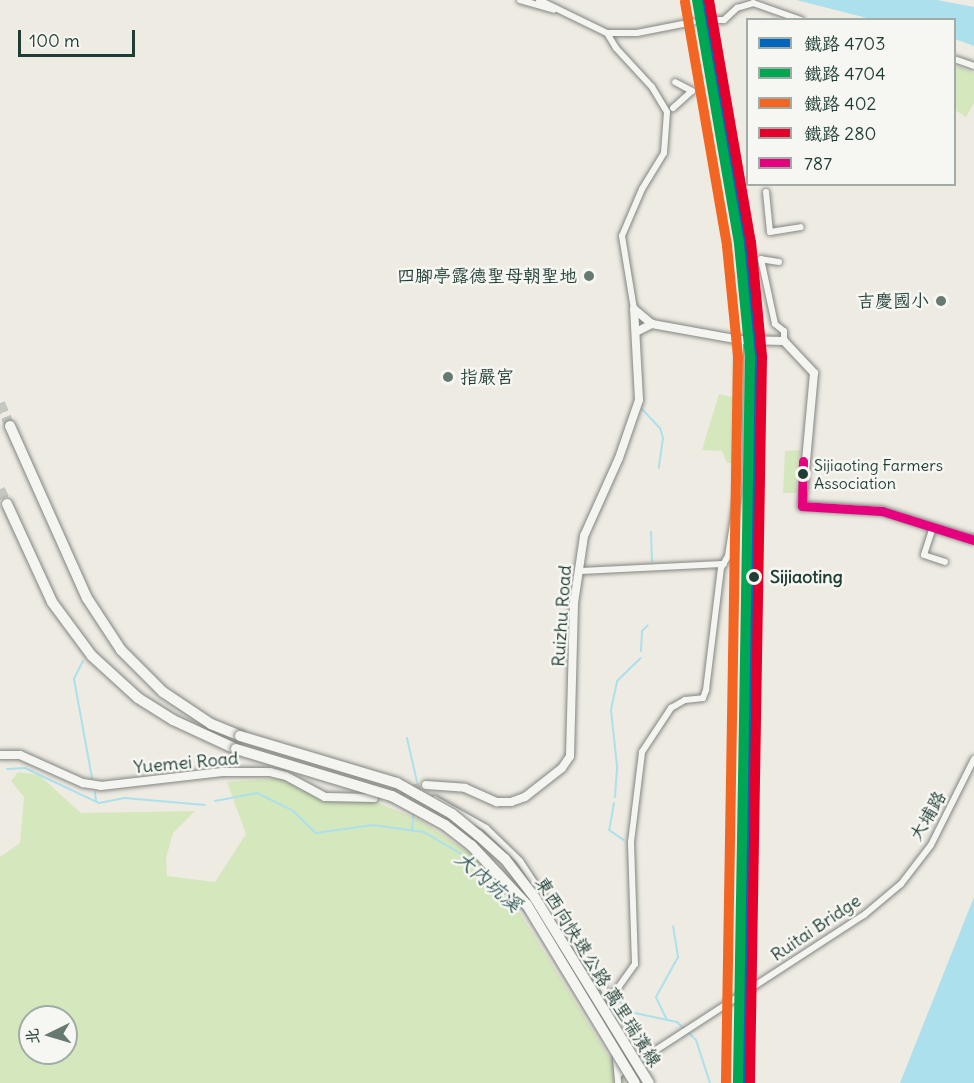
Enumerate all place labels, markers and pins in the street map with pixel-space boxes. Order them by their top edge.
place label: 四腳亭露德聖母朝聖地 [397,265,577,287]
marker: 四腳亭露德聖母朝聖地 [582,269,596,283]
place label: 吉慶國小 [857,290,929,312]
marker: 吉慶國小 [934,294,948,308]
place label: 指嚴宮 [460,366,514,388]
marker: 指嚴宮 [441,370,455,384]
place label: Sijiaoting Farmers Association [814,455,943,493]
marker: Sijiaoting Farmers Association [797,468,809,480]
marker: Sijiaoting [743,566,765,588]
place label: Sijiaoting [770,566,843,588]

